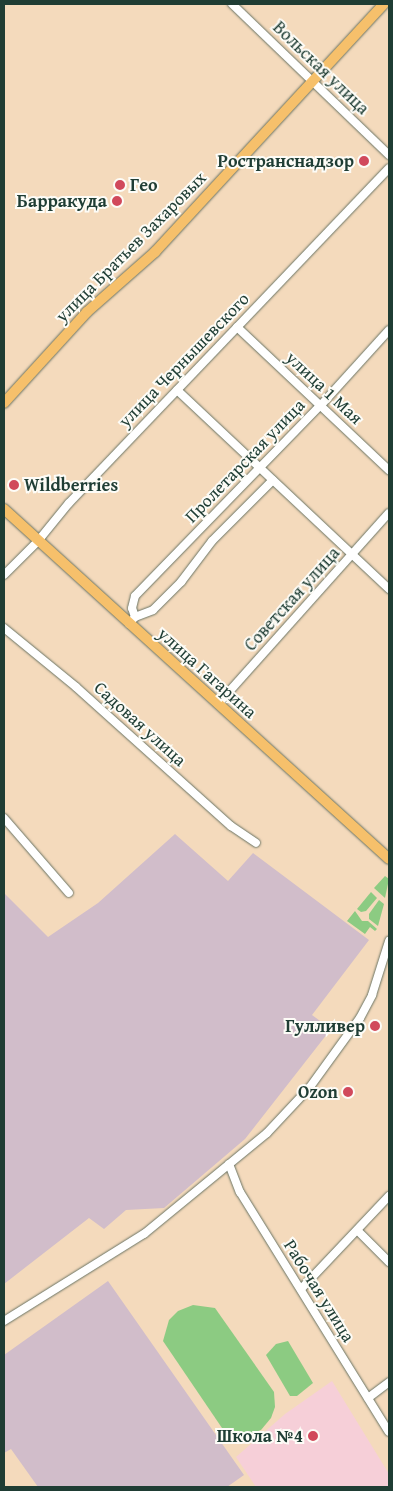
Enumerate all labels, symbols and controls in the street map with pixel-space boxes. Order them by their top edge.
street label: Вольская улица [268,17,374,119]
place label: Ространснадзор [218,150,354,172]
marker: Ространснадзор [358,155,370,167]
street label: улица Братьев Захаровых [51,167,211,327]
place label: Гео [130,174,158,196]
marker: Гео [114,179,126,191]
place label: Барракуда [17,190,107,212]
marker: Барракуда [111,195,123,207]
street label: улица Чернышевского [114,288,254,432]
street label: улица 1 Мая [281,347,367,429]
street label: Пролетарская улица [180,395,310,527]
place label: Wildberries [24,474,118,496]
marker: Wildberries [8,479,20,491]
street label: Советская улица [240,543,344,655]
street label: улица Гагарина [153,623,261,723]
street label: Садовая улица [90,677,190,771]
place label: Гулливер [285,1015,365,1037]
marker: Гулливер [369,1020,381,1032]
place label: Ozon [298,1081,338,1103]
marker: Ozon [342,1086,354,1098]
street label: Рабочая улица [279,1236,359,1346]
place label: Школа №4 [217,1425,303,1447]
marker: Школа №4 [307,1430,319,1442]

